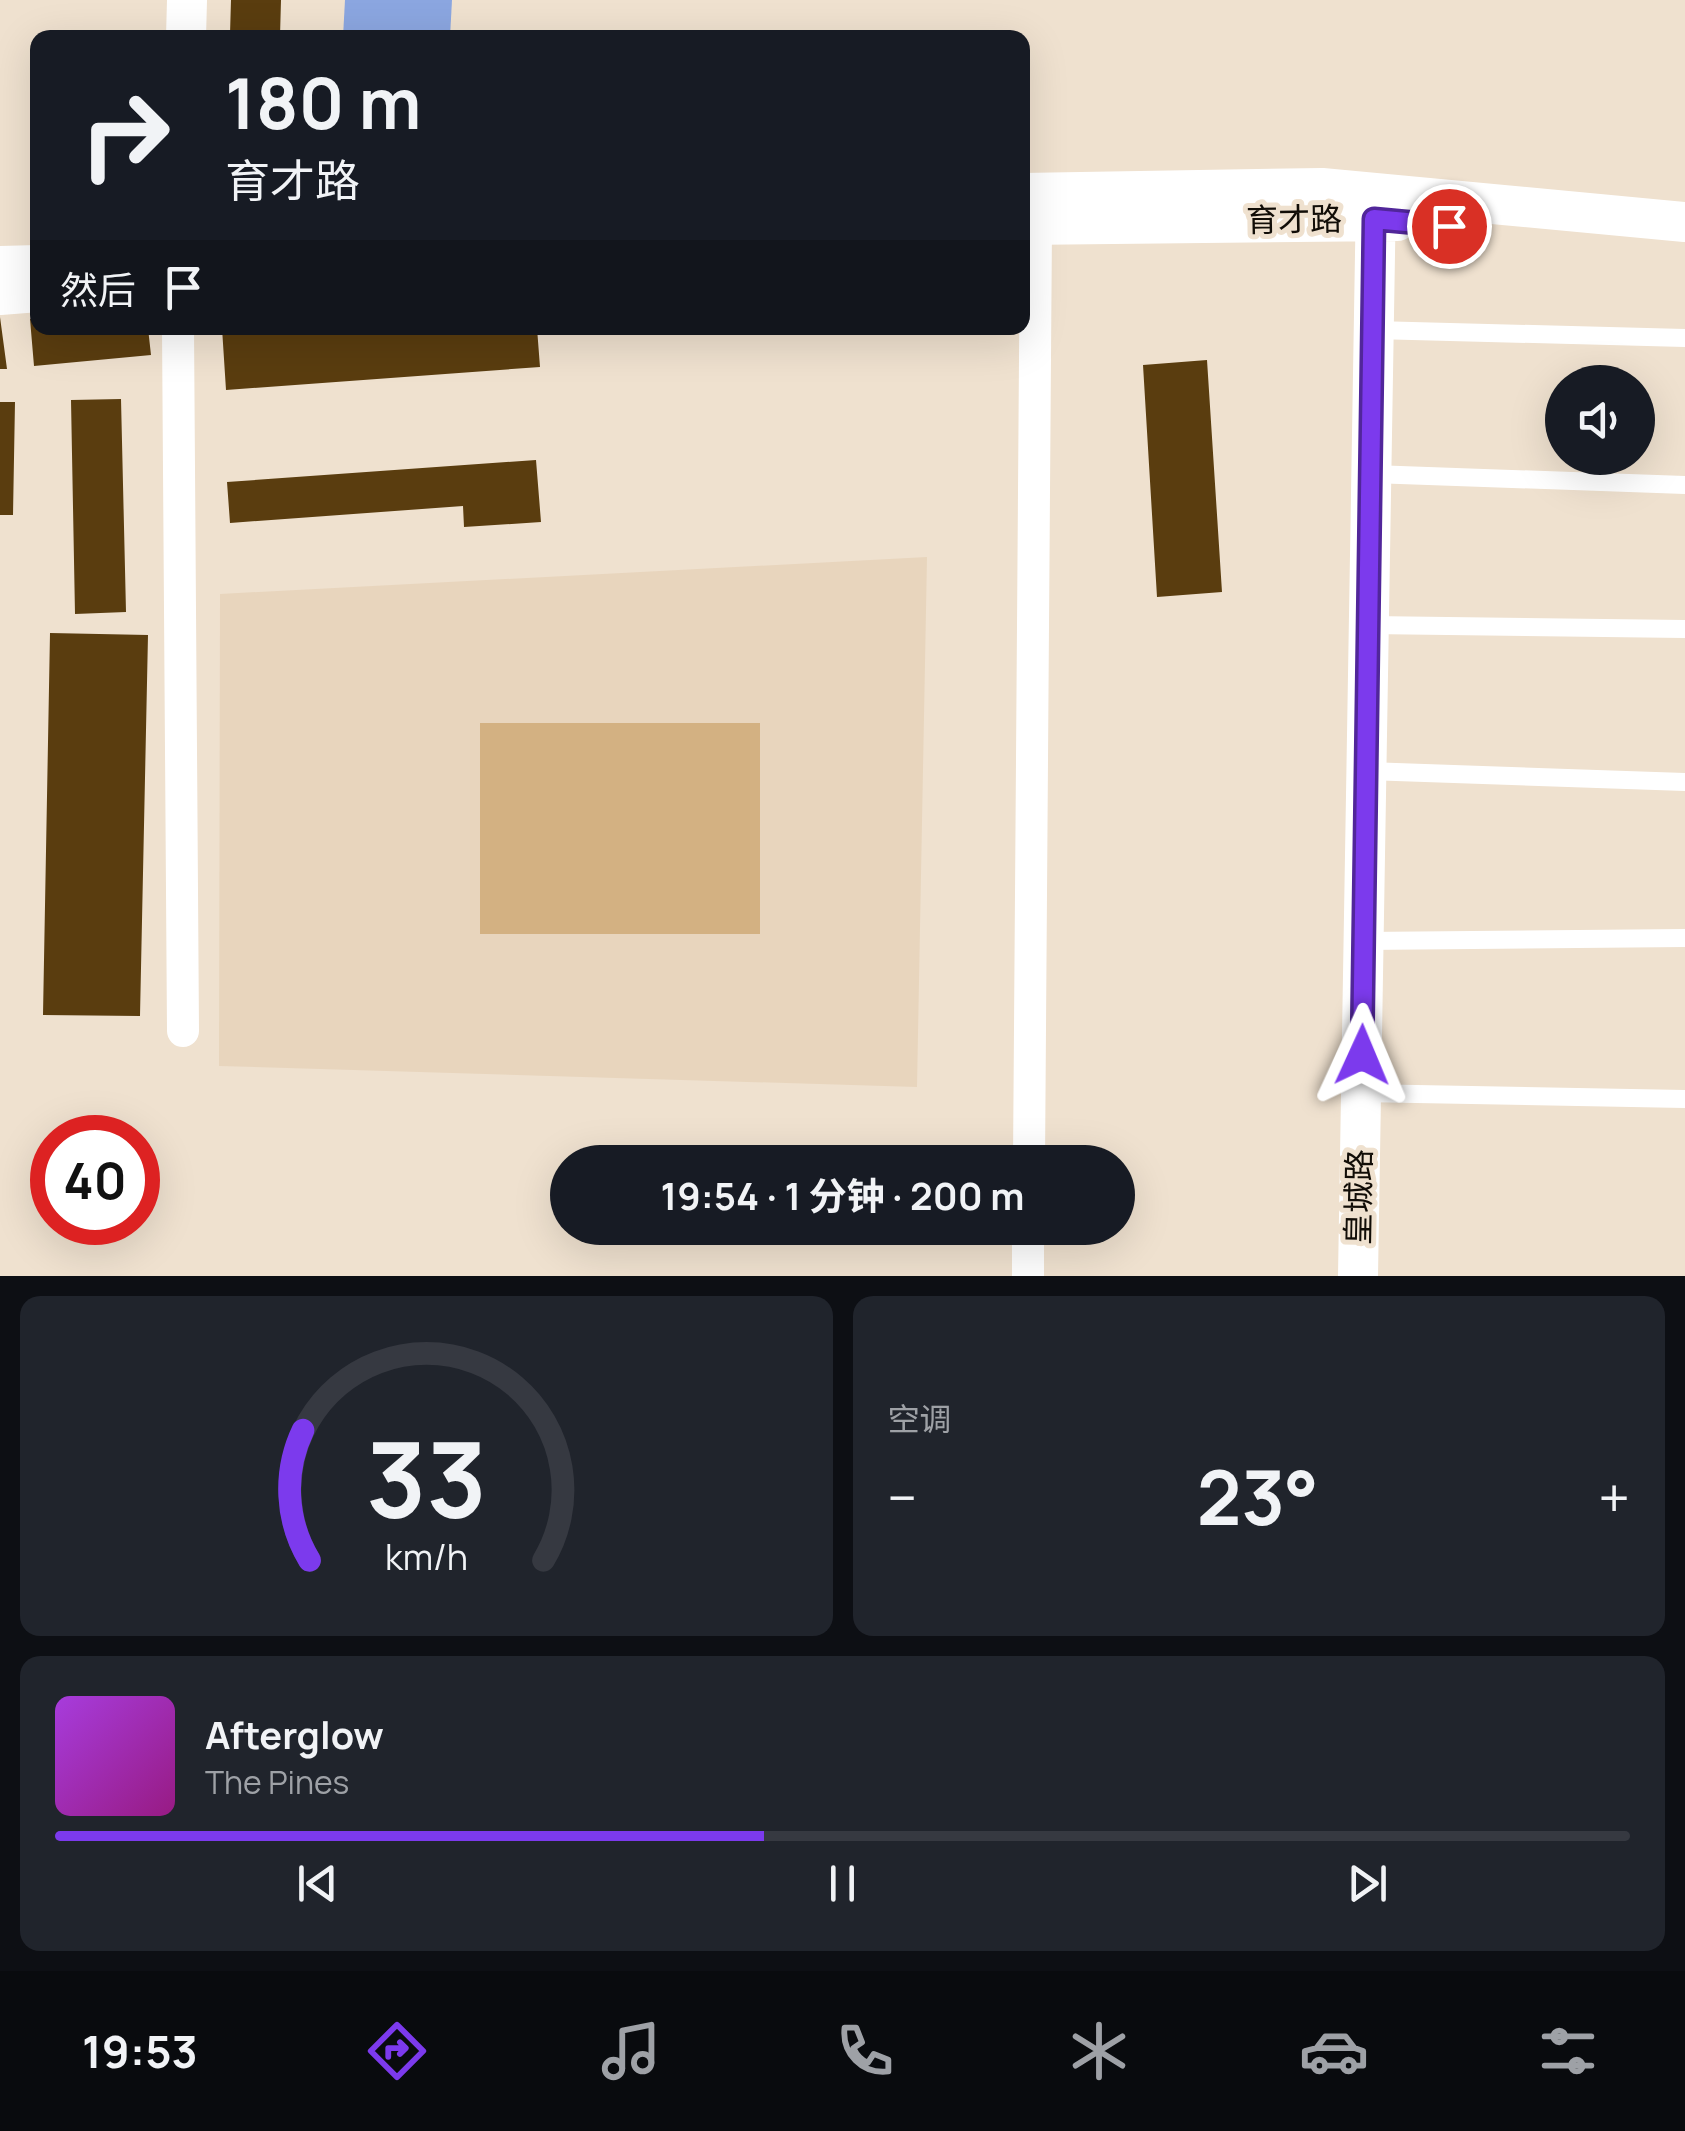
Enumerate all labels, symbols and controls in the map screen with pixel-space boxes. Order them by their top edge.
text: 180 m [225,54,422,150]
icon: right [60,70,190,200]
text: 育才路 [225,149,360,211]
pin [1407,184,1492,269]
street label: 育才路 [1246,196,1342,242]
icon: arrive [1422,199,1477,254]
icon: arrive [156,260,211,315]
text: 然后 [60,263,136,315]
map controls [1545,365,1655,475]
button: sound [1545,365,1655,475]
position arrow [1310,1003,1414,1107]
speed limit sign: 40 [30,1115,160,1245]
street label: 皇城路 [1335,1149,1381,1245]
text: 19:54 · 1 分钟 · 200 m [661,1169,1024,1221]
text: 空调 [888,1397,952,1441]
text: 33 [366,1407,487,1549]
text: 23° [1197,1445,1319,1548]
text: − [888,1459,917,1535]
text: + [1598,1459,1630,1535]
text: km/h [385,1532,468,1581]
text: Afterglow [205,1708,384,1760]
text: The Pines [205,1760,349,1804]
icon: previous [290,1856,345,1911]
icon: pause [815,1856,870,1911]
icon: next [1340,1856,1395,1911]
icon: directions [362,2016,432,2086]
icon: music [596,2016,666,2086]
icon: phone [830,2016,900,2086]
icon: climate [1064,2016,1134,2086]
icon: car [1299,2016,1369,2086]
icon: filters [1533,2016,1603,2086]
text: 19:53 [82,2020,198,2082]

